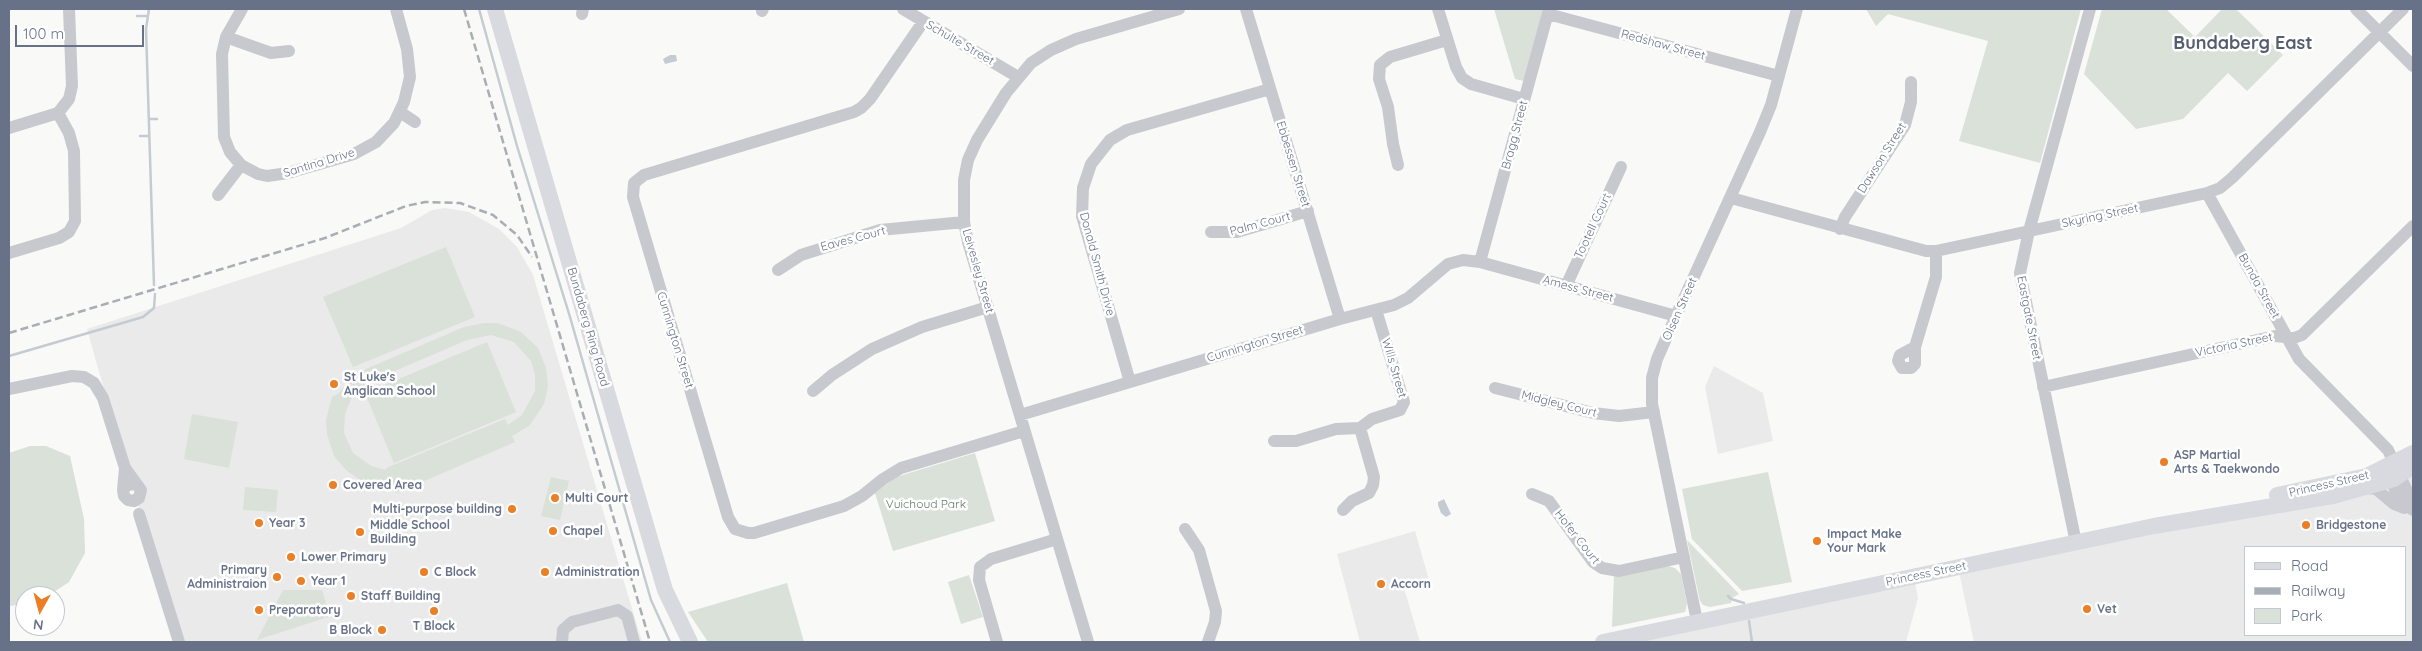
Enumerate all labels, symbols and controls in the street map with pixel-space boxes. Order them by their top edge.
scale bar [18,15,146,47]
street label: Schulte Street [923,18,997,68]
text: 100 m [23,24,64,43]
street label: Redshaw Street [1619,27,1707,63]
district label: Bundaberg East [2173,33,2313,55]
street label: Bragg Street [1499,99,1531,171]
street label: Ebbessen Street [1273,119,1313,209]
street label: Dawson Street [1855,120,1909,196]
street label: Santina Drive [282,145,356,181]
street label: Tootell Court [1572,191,1614,261]
street label: Skyring Street [2061,201,2139,231]
street label: Palm Court [1228,209,1292,239]
street label: Donald Smith Drive [1076,211,1118,317]
street label: Eaves Court [819,223,887,255]
street label: Leivesley Street [959,227,997,315]
street label: Bunda Street [2235,251,2283,321]
street label: Bundaberg Ring Road [564,266,612,388]
street label: Amess Street [1541,273,1615,305]
street label: Olsen Street [1660,275,1700,343]
street label: Eastgate Street [2014,275,2044,361]
street label: Cunnington Street [654,290,696,390]
street label: Cunnington Street [1205,323,1305,365]
street label: Victoria Street [2194,330,2274,360]
street label: Wills Street [1379,337,1409,399]
place label: St Luke's Anglican School [344,370,435,398]
marker: St Luke's Anglican School [328,378,340,390]
street label: Midgley Court [1520,388,1598,420]
place label: ASP Martial Arts & Taekwondo [2174,448,2280,476]
marker: ASP Martial Arts & Taekwondo [2158,456,2170,468]
street label: Princess Street [2288,468,2370,500]
place label: Covered Area [343,478,422,492]
marker: Covered Area [327,479,339,491]
place label: Multi Court [565,491,628,505]
marker: Multi Court [549,492,561,504]
park label: Vuichoud Park [886,497,966,511]
place label: Multi-purpose building [373,502,502,516]
marker: Multi-purpose building [506,503,518,515]
street label: Hofer Court [1551,507,1603,567]
place label: Year 3 [269,516,305,530]
marker: Year 3 [253,517,265,529]
place label: Middle School Building [370,518,450,546]
place label: Bridgestone [2316,518,2386,532]
marker: Bridgestone [2300,519,2312,531]
place label: Chapel [563,524,603,538]
marker: Chapel [547,525,559,537]
marker: Middle School Building [354,526,366,538]
place label: Impact Make Your Mark [1827,527,1902,555]
marker: Impact Make Your Mark [1811,535,1823,547]
legend [2244,546,2407,636]
place label: Lower Primary [301,550,386,564]
marker: Lower Primary [285,551,297,563]
text: Road [2291,556,2328,575]
street label: Princess Street [1885,558,1967,590]
place label: Primary Administraion [187,563,267,591]
place label: C Block [434,565,476,579]
place label: Administration [555,565,640,579]
marker: C Block [418,566,430,578]
marker: Administration [539,566,551,578]
marker: Primary Administraion [271,571,283,583]
place label: Year 1 [311,574,346,588]
marker: Year 1 [295,575,307,587]
place label: Accorn [1391,577,1431,591]
marker: Accorn [1375,578,1387,590]
text: Railway [2291,581,2346,600]
north arrow [15,586,65,636]
place label: Staff Building [361,589,440,603]
marker: Staff Building [345,590,357,602]
place label: Vet [2097,602,2117,616]
place label: Preparatory [269,603,341,617]
marker: Vet [2081,603,2093,615]
marker: Preparatory [253,604,265,616]
marker: T Block [428,605,440,617]
text: Park [2291,606,2323,625]
text: N [32,615,45,634]
place label: T Block [413,619,455,633]
place label: B Block [329,623,372,637]
marker: B Block [376,624,388,636]

